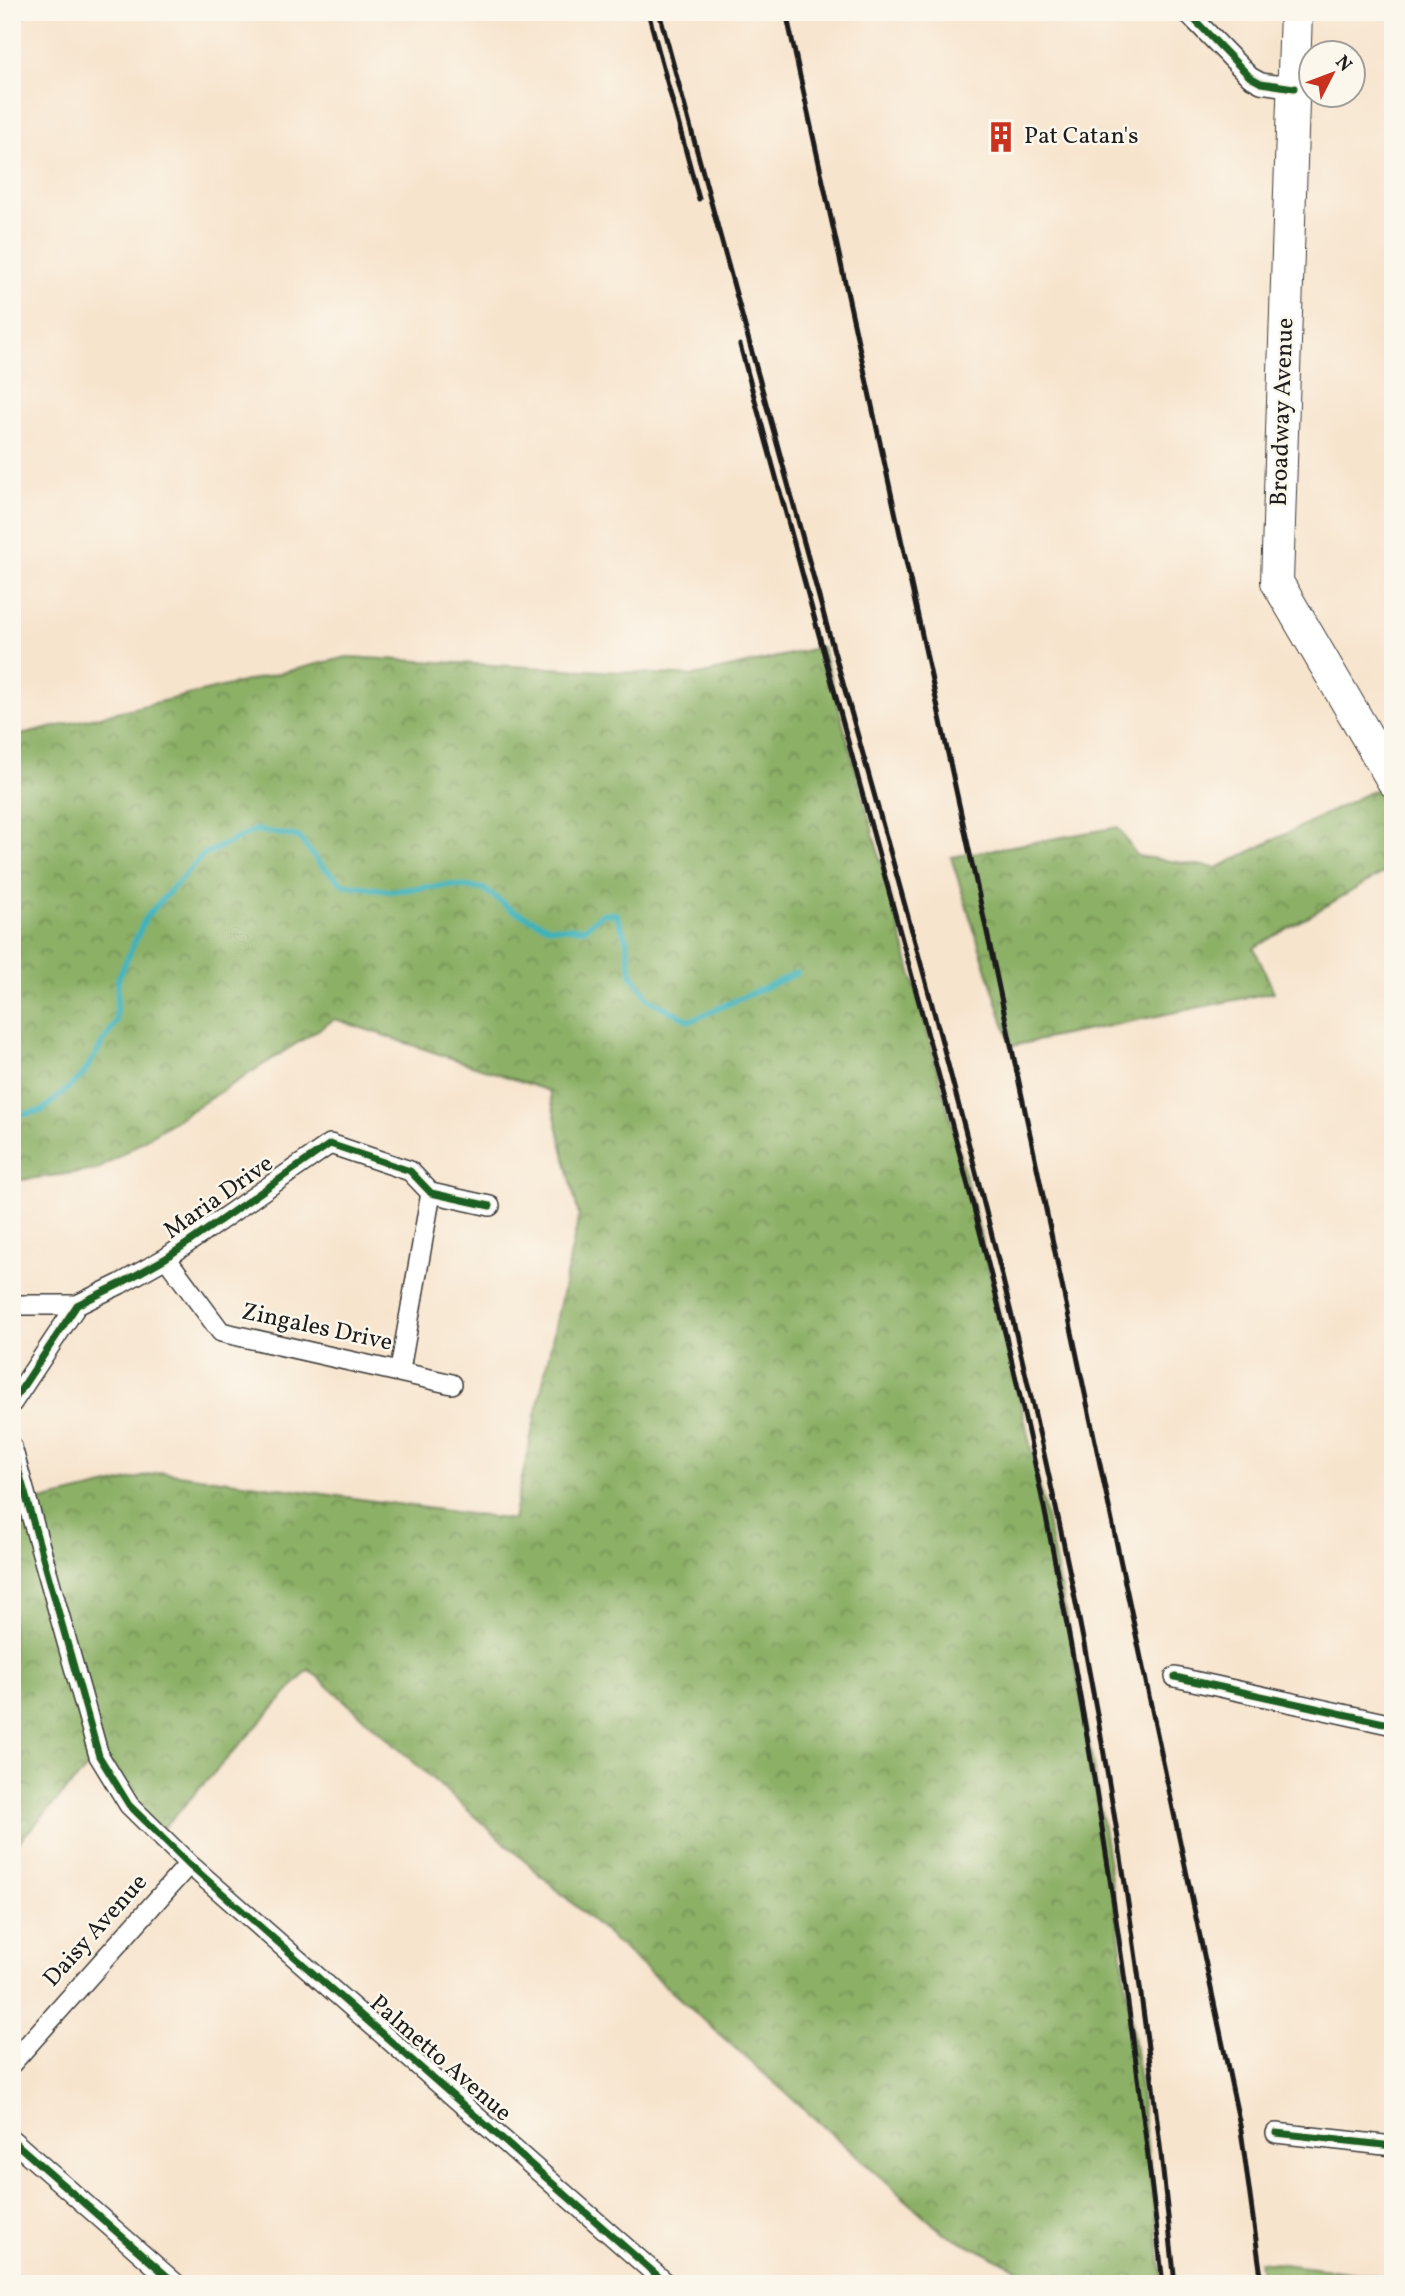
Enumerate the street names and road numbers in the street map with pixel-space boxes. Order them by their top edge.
street label: Broadway Avenue [1263,317,1303,507]
street label: Maria Drive [157,1148,281,1248]
street label: Zingales Drive [239,1295,395,1361]
street label: Daisy Avenue [36,1867,156,1995]
street label: Palmetto Avenue [362,1988,518,2130]

